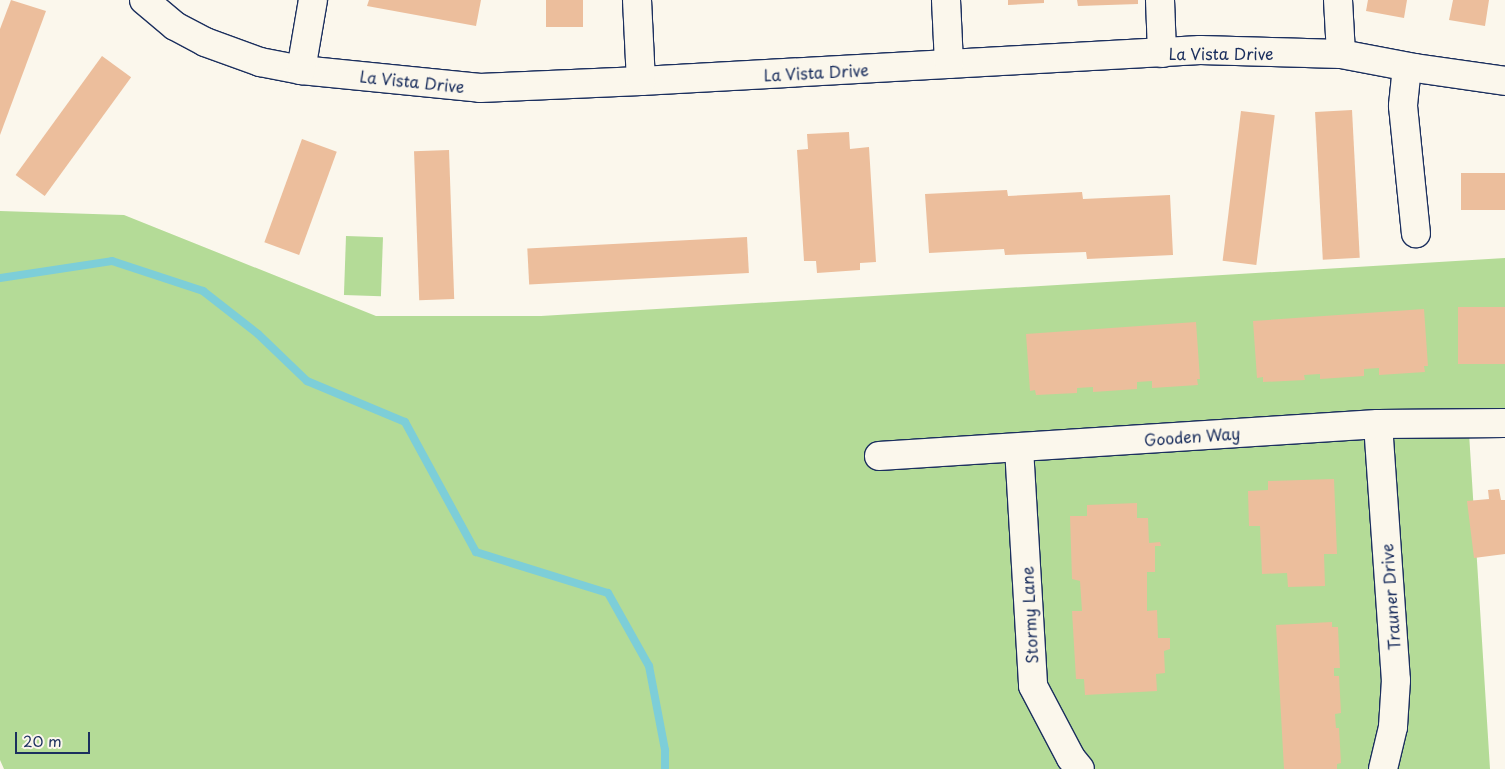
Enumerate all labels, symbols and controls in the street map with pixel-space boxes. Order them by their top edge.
street label: La Vista Drive [1167,43,1275,63]
street label: La Vista Drive [761,60,871,84]
street label: La Vista Drive [357,66,467,96]
street label: Gooden Way [1143,423,1241,449]
street label: Trauner Drive [1377,543,1403,651]
street label: Stormy Lane [1017,565,1041,665]
scale bar [18,722,92,754]
text: 20 m [23,729,62,752]

